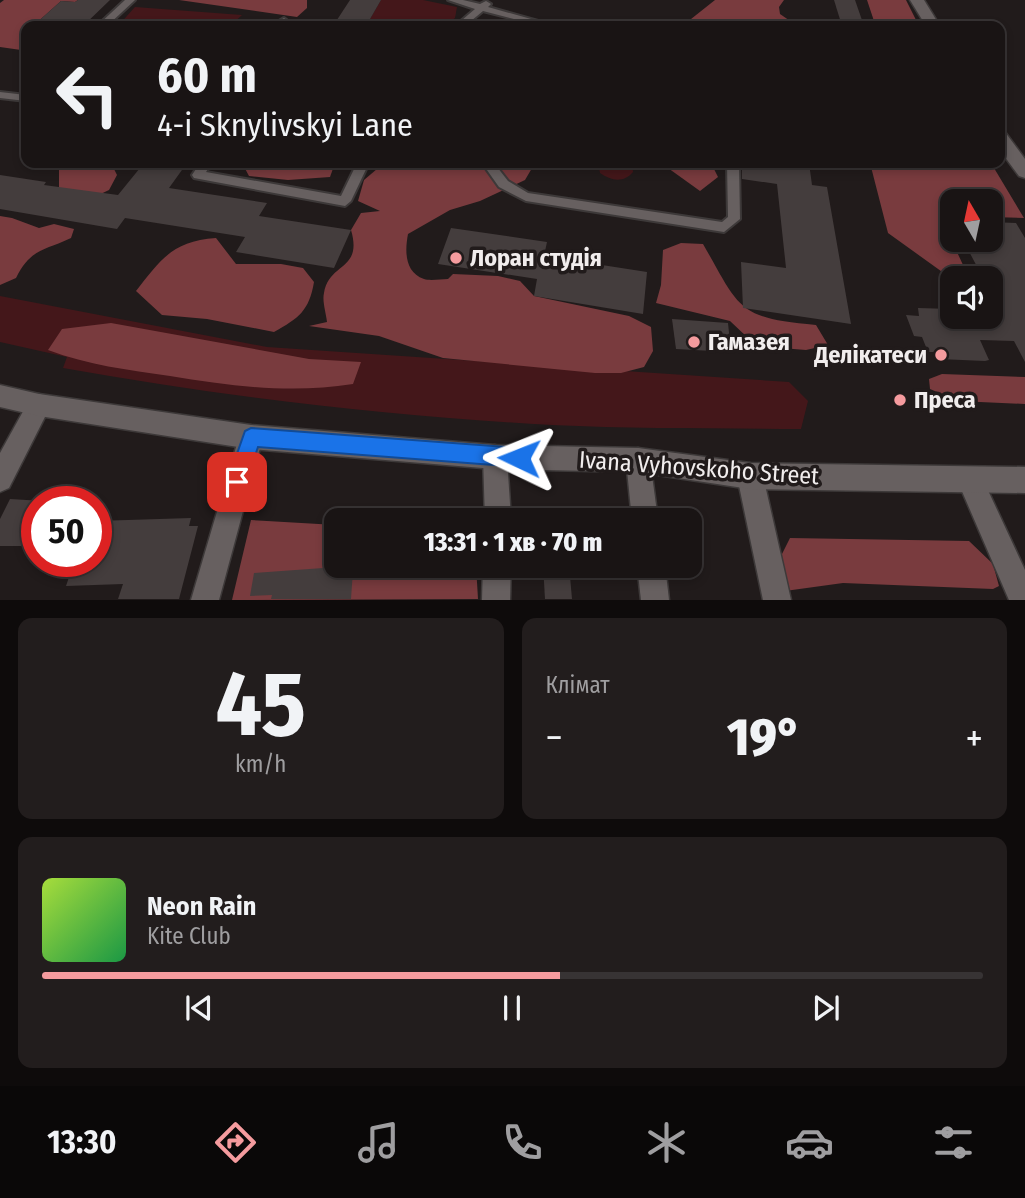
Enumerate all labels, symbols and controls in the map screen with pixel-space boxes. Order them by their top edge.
text: 60 m [157,46,257,105]
icon: left [42,49,133,140]
text: 4-i Sknylivskyi Lane [157,106,413,144]
north arrow [940,189,1003,252]
map controls [940,189,1003,329]
place label: Лоран студія [470,244,602,272]
marker: Лоран студія [448,250,464,266]
button: sound [940,266,1003,329]
place label: Гамазея [708,328,790,356]
marker: Гамазея [686,334,702,350]
place label: Делікатеси [813,341,927,369]
marker: Делікатеси [933,347,949,363]
place label: Преса [914,386,976,414]
marker: Преса [892,392,908,408]
position arrow [482,421,556,495]
street label: Ivana Vyhovskoho Street [578,446,820,490]
pin [207,452,267,512]
icon: arrive [218,463,256,501]
speed limit sign: 50 [21,486,112,577]
text: 13:31 · 1 хв · 70 m [424,527,602,558]
text: 45 [215,650,306,759]
text: Клімат [546,671,610,699]
text: 19° [727,706,801,769]
text: − [546,715,563,761]
text: + [966,715,983,761]
text: km/h [235,750,286,778]
text: Neon Rain [147,891,256,922]
text: Kite Club [147,922,231,950]
icon: previous [180,989,218,1027]
icon: pause [493,989,531,1027]
icon: next [807,989,845,1027]
icon: directions [211,1118,260,1167]
icon: music [354,1118,403,1167]
icon: phone [498,1118,547,1167]
icon: climate [642,1118,691,1167]
icon: car [785,1118,834,1167]
icon: filters [929,1118,978,1167]
text: 13:30 [47,1123,116,1161]

